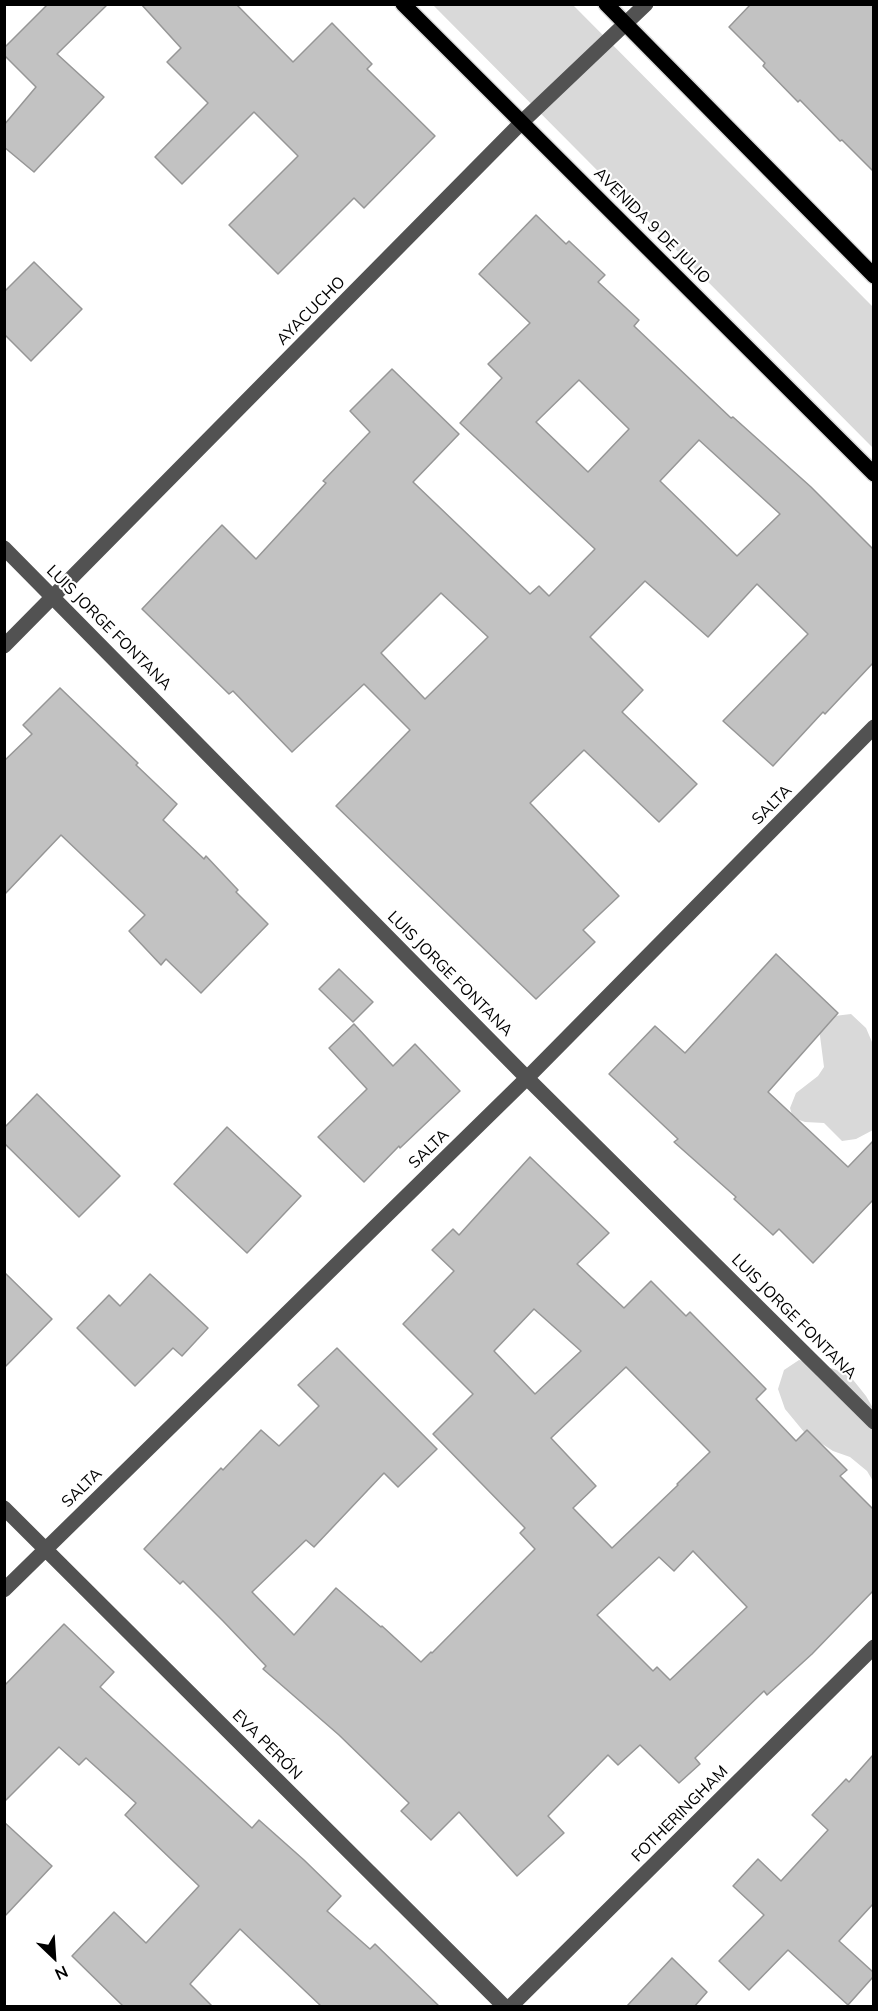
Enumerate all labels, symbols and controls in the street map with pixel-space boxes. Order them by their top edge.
street label: AVENIDA 9 DE JULIO [590,164,714,288]
street label: AYACUCHO [273,273,349,349]
street label: LUIS JORGE FONTANA [42,561,176,695]
street label: SALTA [748,781,796,829]
street label: LUIS JORGE FONTANA [383,907,517,1041]
street label: SALTA [405,1125,453,1173]
street label: LUIS JORGE FONTANA [727,1250,861,1384]
street label: SALTA [58,1464,106,1512]
street label: EVA PERÓN [228,1706,306,1784]
street label: FOTHERINGHAM [628,1762,732,1866]
north arrow [24,1927,84,1987]
text: N [52,1962,71,1985]

